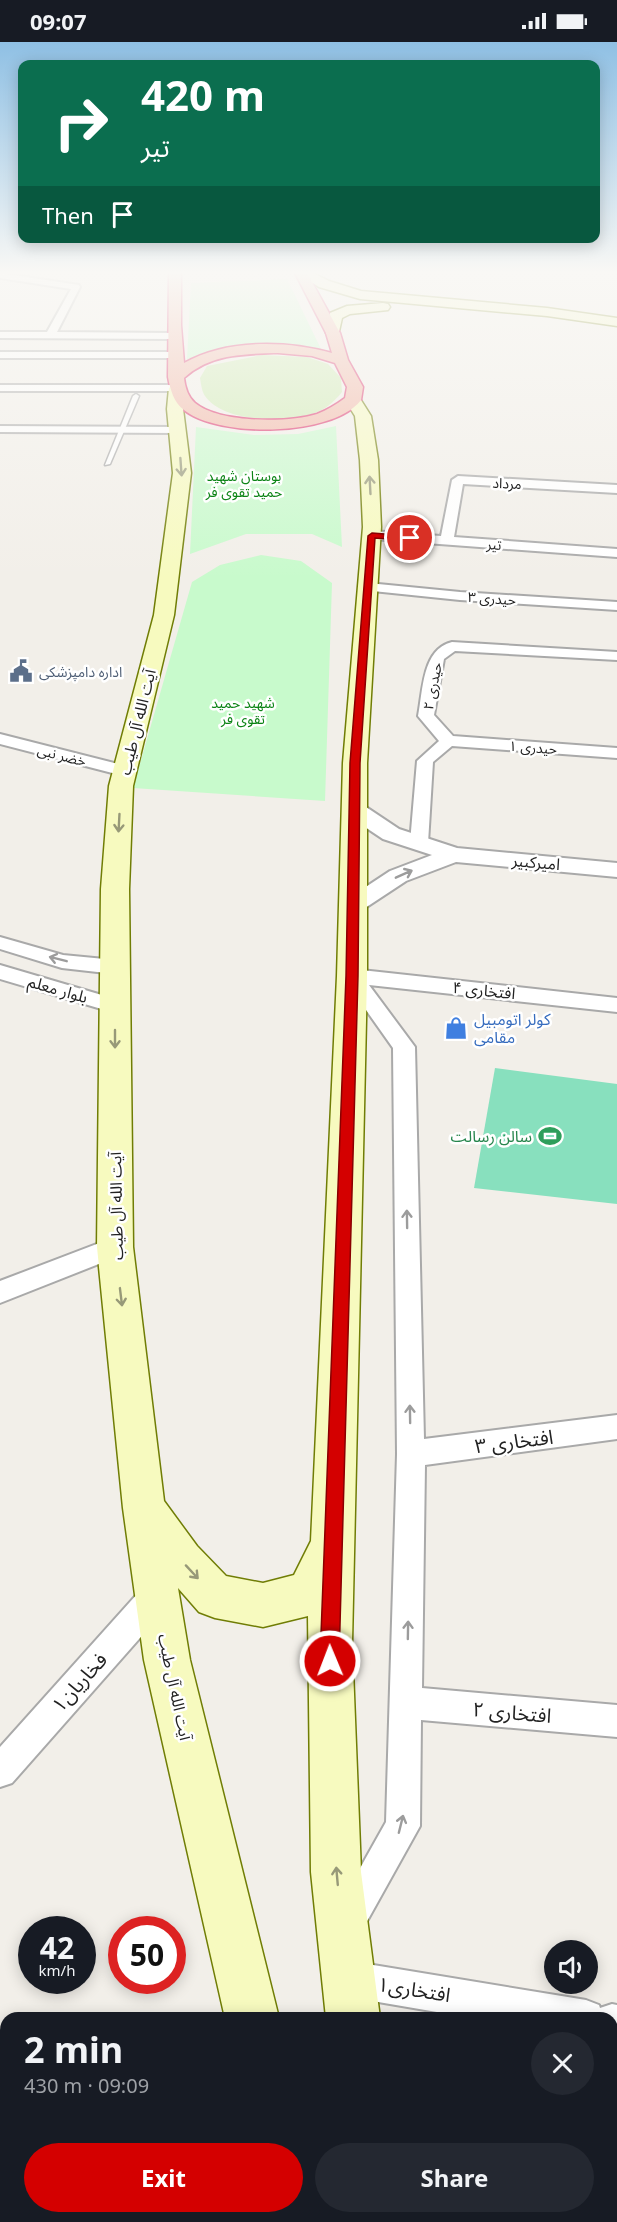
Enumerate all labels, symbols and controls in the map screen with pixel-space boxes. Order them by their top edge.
text: 09:07 [30,6,87,36]
text: 420 m [141,66,265,123]
icon: right [42,84,120,162]
text: تیر [141,128,170,165]
icon: arrive [106,198,139,231]
text: Then [42,200,94,230]
one-way arrow [176,457,187,476]
park label: بوستان شهید حمید تقوی فر [205,466,282,501]
street label: مرداد [492,473,522,493]
one-way arrow [365,476,376,496]
pin [384,512,435,563]
icon: arrive [393,521,426,554]
street label: تیر [485,534,502,554]
street label: حیدری ۳ [467,587,517,609]
public building icon: اداره دامپزشکی [8,658,34,684]
street label: حیدری ۲ [418,660,446,712]
place label: اداره دامپزشکی [39,662,122,682]
street label: آیت الله آل طیب [113,666,161,777]
park label: شهید حمید تقوی فر [211,693,275,728]
street label: حیدری ۱ [508,736,558,758]
street label: خضر نبی [36,740,88,770]
one-way arrow [113,813,124,833]
street label: امیرکبیر [510,849,561,875]
one-way arrow [394,868,412,880]
one-way arrow [48,952,67,964]
street label: بلوار معلم [25,970,90,1010]
street label: افتخاری ۴ [451,976,517,1004]
place label: کولر اتومبیل مقامی [474,1008,551,1048]
shop icon: کولر اتومبیل مقامی [443,1015,469,1041]
one-way arrow [109,1029,121,1049]
sports icon: سالن رسالت [537,1123,563,1149]
place label: سالن رسالت [451,1125,532,1147]
street label: آیت الله آل طیب [104,1150,128,1260]
one-way arrow [401,1209,413,1229]
one-way arrow [116,1286,127,1306]
one-way arrow [404,1404,416,1424]
street label: افتخاری ۳ [473,1423,555,1459]
one-way arrow [185,1564,199,1579]
one-way arrow [402,1620,414,1640]
position arrow [298,1629,362,1693]
street label: آیت الله آل طیب [153,1632,197,1744]
street label: فخاریان۱ [45,1646,113,1717]
street label: افتخاری ۲ [472,1695,552,1729]
one-way arrow [396,1815,408,1834]
one-way arrow [331,1867,342,1886]
speed limit sign: 50 [108,1916,186,1994]
text: 42 [40,1927,74,1968]
map controls [544,1940,598,1994]
button: sound [544,1940,598,1994]
text: km/h [39,1960,75,1980]
street label: افتخاری۱ [375,1970,453,2008]
text: 2 min [24,2025,123,2074]
button: close [531,2032,594,2095]
text: 430 m · 09:09 [24,2072,149,2099]
button: Exit [24,2143,303,2212]
button: Share [315,2143,594,2212]

